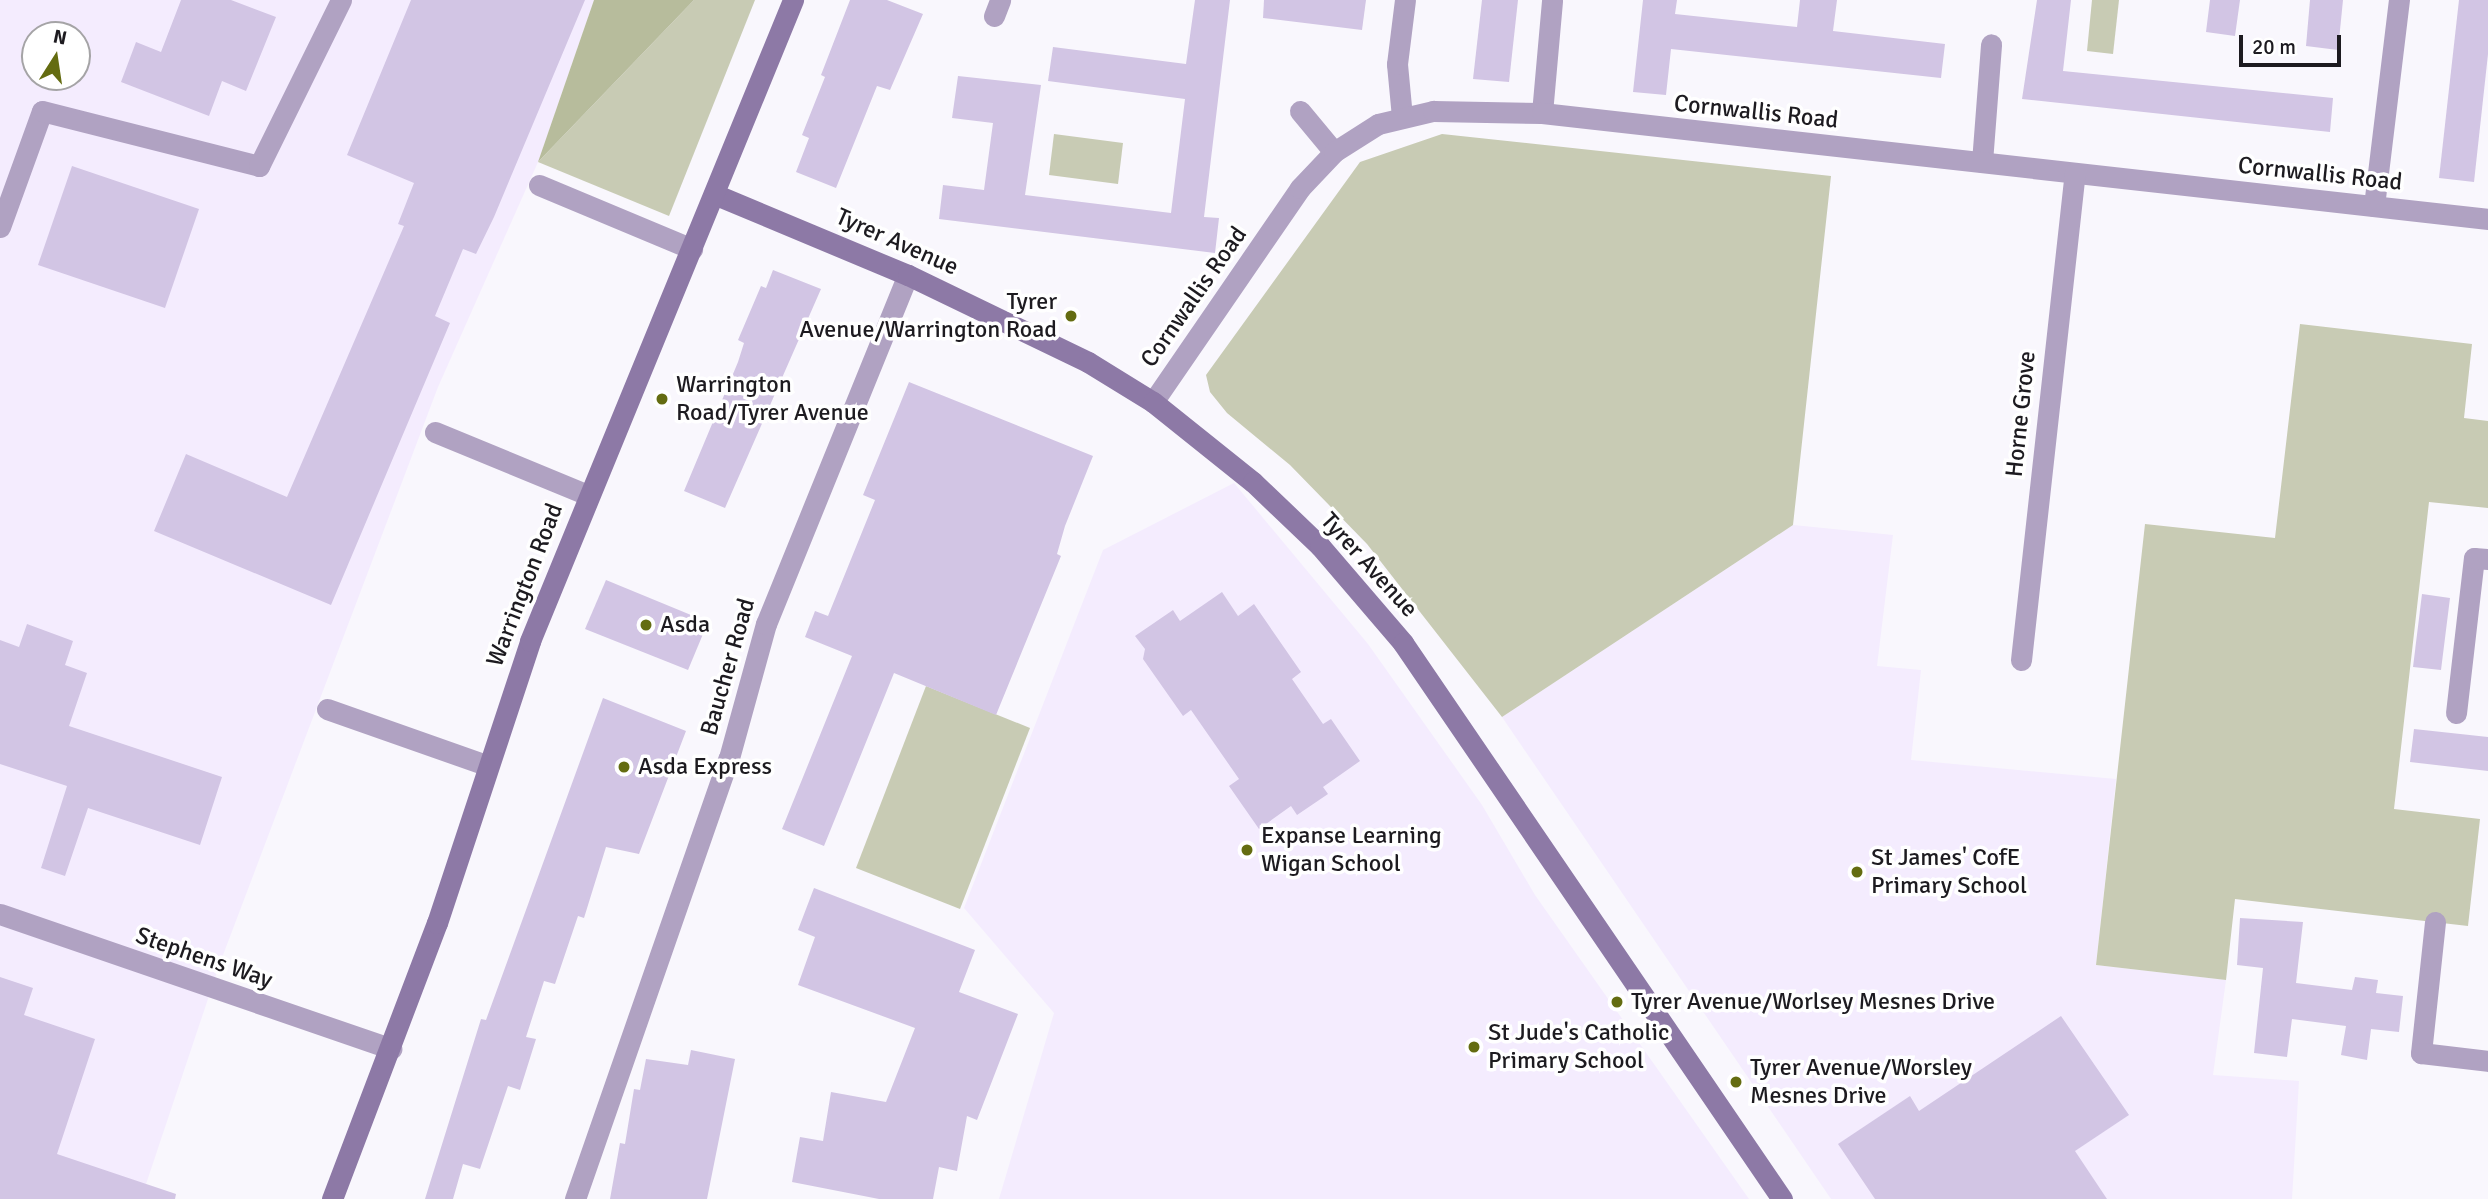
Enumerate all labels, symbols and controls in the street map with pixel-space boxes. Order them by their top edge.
north arrow [21,21,91,91]
scale bar [2243,21,2344,65]
text: N [51,24,69,51]
text: 20 m [2252,34,2296,60]
street label: Cornwallis Road [1672,89,1840,135]
street label: Cornwallis Road [2236,151,2404,197]
street label: Tyrer Avenue [831,202,963,282]
street label: Cornwallis Road [1135,221,1253,373]
place label: Tyrer Avenue/Warrington Road [799,288,1057,344]
marker: Tyrer Avenue/Warrington Road [1063,308,1079,324]
street label: Horne Grove [2000,350,2042,478]
place label: Warrington Road/Tyrer Avenue [676,371,869,427]
marker: Warrington Road/Tyrer Avenue [654,391,670,407]
street label: Warrington Road [481,499,569,671]
street label: Tyrer Avenue [1315,507,1423,623]
street label: Baucher Road [695,595,761,739]
place label: Asda [660,611,710,639]
marker: Asda [638,617,654,633]
place label: Asda Express [638,753,772,781]
marker: Asda Express [616,759,632,775]
place label: Expanse Learning Wigan School [1261,822,1442,878]
marker: Expanse Learning Wigan School [1239,842,1255,858]
place label: St James' CofE Primary School [1871,844,2027,900]
marker: St James' CofE Primary School [1849,864,1865,880]
street label: Stephens Way [132,921,276,995]
place label: Tyrer Avenue/Worlsey Mesnes Drive [1631,988,1995,1016]
marker: Tyrer Avenue/Worlsey Mesnes Drive [1609,994,1625,1010]
place label: St Jude's Catholic Primary School [1488,1019,1669,1075]
marker: St Jude's Catholic Primary School [1466,1039,1482,1055]
place label: Tyrer Avenue/Worsley Mesnes Drive [1750,1054,1972,1110]
marker: Tyrer Avenue/Worsley Mesnes Drive [1728,1074,1744,1090]

